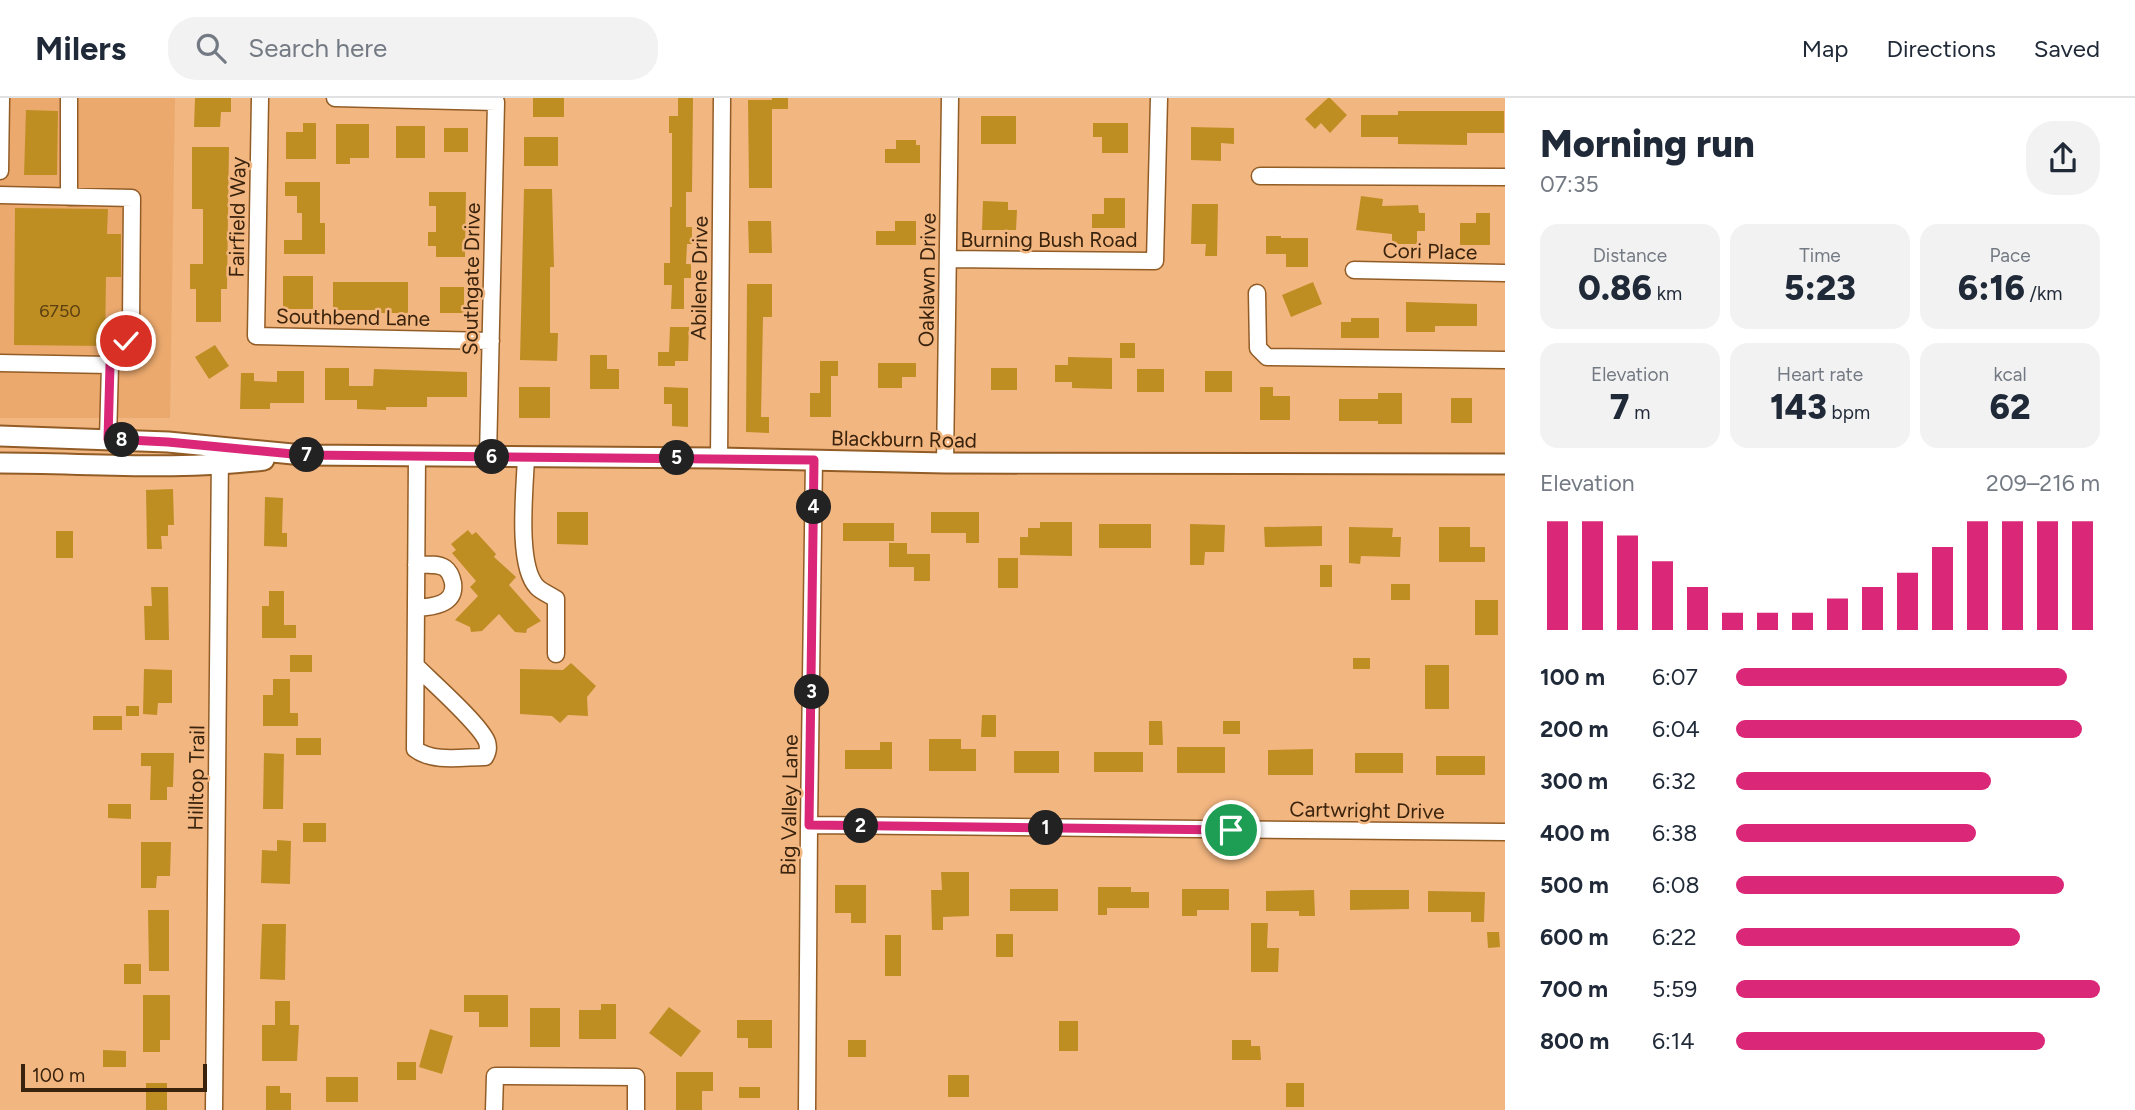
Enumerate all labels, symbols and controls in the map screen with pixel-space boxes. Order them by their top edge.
search box [168,17,658,80]
text: Milers [35,29,126,68]
icon: search [192,29,230,67]
text: Search here [248,32,387,64]
text: Map [1802,34,1848,63]
text: Directions [1886,34,1996,63]
text: Saved [2034,34,2100,63]
text: Morning run [1540,121,1755,167]
button: share [2026,121,2100,195]
street label: Fairfield Way [223,156,251,278]
text: 07:35 [1540,170,1599,198]
street label: Southgate Drive [457,202,485,356]
street label: Oaklawn Drive [913,213,941,347]
street label: Abilene Drive [685,216,713,340]
street label: Burning Bush Road [960,227,1138,252]
street label: Cori Place [1382,238,1478,264]
text: Distance [1593,244,1667,267]
text: Time [1799,244,1841,267]
text: Pace [1989,244,2031,267]
text: 0.86 [1578,267,1652,309]
text: 5:23 [1784,267,1856,309]
text: 6:16 [1958,267,2025,309]
text: km [1652,282,1682,305]
text: /km [2025,282,2062,305]
house number: 6750 [39,300,81,322]
street label: Southbend Lane [276,303,430,331]
pin [96,311,156,371]
icon: check [107,322,145,360]
text: Elevation [1591,363,1669,386]
text: Heart rate [1777,363,1863,386]
text: kcal [1993,363,2027,386]
text: 7 [1610,386,1629,428]
text: 143 [1770,386,1827,428]
text: 62 [1989,386,2031,428]
text: m [1629,401,1650,424]
text: bpm [1827,401,1870,424]
pin: 8 [104,422,140,458]
street label: Blackburn Road [831,425,977,453]
text: 8 [116,428,127,451]
pin: 7 [290,438,324,472]
pin: 6 [475,440,510,474]
pin: 5 [660,440,694,476]
text: 7 [301,443,312,466]
text: 6 [486,445,497,468]
text: 5 [671,446,682,469]
text: Elevation [1540,469,1635,497]
text: 209–216 m [1986,469,2100,497]
pin: 4 [796,490,832,524]
text: 4 [807,495,820,518]
text: 100 m [1540,663,1605,691]
text: 6:07 [1652,663,1698,691]
pin: 3 [794,674,830,710]
text: 3 [806,680,817,703]
text: 200 m [1540,715,1609,743]
text: 6:04 [1652,715,1700,743]
street label: Hilltop Trail [183,725,209,831]
street label: Big Valley Lane [775,734,803,876]
text: 300 m [1540,767,1608,795]
text: 6:32 [1652,767,1696,795]
street label: Cartwright Drive [1289,796,1445,824]
pin [1201,800,1261,860]
pin: 2 [844,808,878,844]
pin: 1 [1028,810,1064,846]
icon: arrive [1212,811,1250,849]
text: 2 [855,814,866,837]
text: 1 [1041,816,1050,839]
text: 400 m [1540,819,1610,847]
text: 6:38 [1652,819,1697,847]
text: 500 m [1540,871,1609,899]
text: 6:08 [1652,871,1700,899]
text: 600 m [1540,923,1609,951]
text: 6:22 [1652,923,1697,951]
text: 700 m [1540,975,1608,1003]
text: 5:59 [1652,975,1697,1003]
text: 800 m [1540,1027,1609,1055]
text: 6:14 [1652,1027,1695,1055]
scale bar [21,1061,206,1093]
text: 100 m [32,1064,85,1087]

